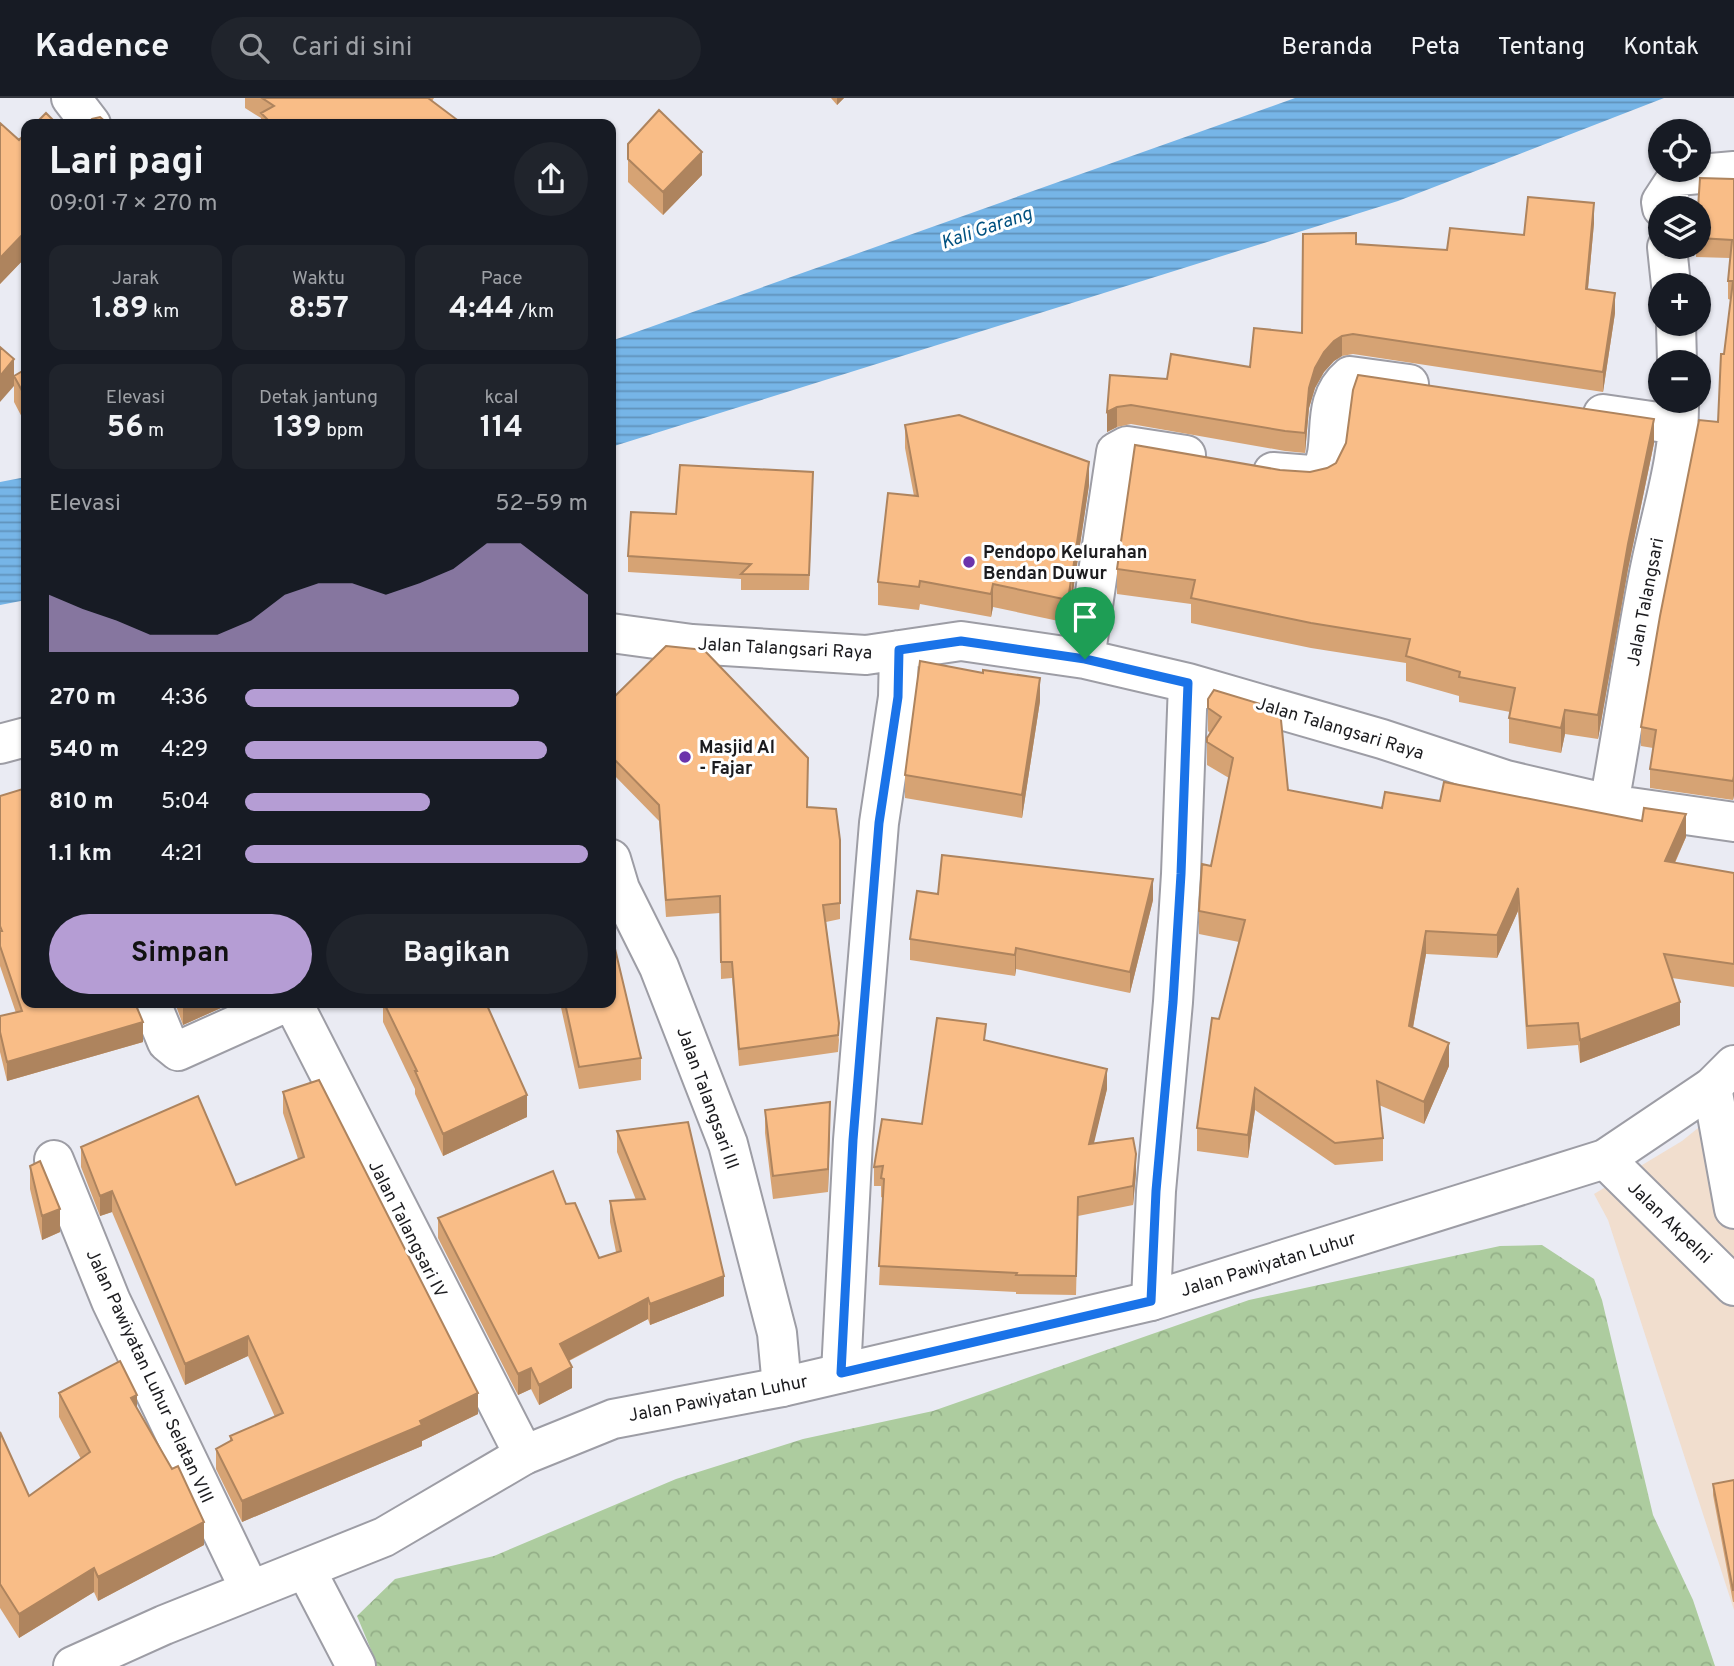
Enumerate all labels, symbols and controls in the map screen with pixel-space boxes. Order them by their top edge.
search box [211,17,701,80]
text: Kadence [35,27,169,69]
icon: search [235,29,273,67]
text: Cari di sini [291,32,412,65]
text: Beranda [1282,33,1373,63]
text: Peta [1411,33,1460,63]
text: Tentang [1498,33,1585,63]
text: Kontak [1623,33,1699,63]
map controls [1648,119,1711,413]
button: locate [1648,119,1711,182]
text: Lari pagi [49,139,204,188]
button: share [514,142,588,216]
text: 09:01 · 7 × 270 m [49,190,217,219]
button: layers [1648,196,1711,259]
water label: Kali Garang [938,202,1036,256]
text: Jarak [112,267,159,291]
text: Waktu [292,267,345,291]
text: Pace [481,267,522,291]
button: + [1648,273,1711,336]
text: 1.89 [92,291,148,328]
text: 8:57 [288,291,349,328]
text: 4:44 [449,291,514,328]
text: km [148,300,179,324]
text: /km [514,300,554,324]
button: − [1648,350,1711,413]
text: Elevasi [106,386,165,410]
text: Detak jantung [259,386,378,410]
text: kcal [485,386,518,410]
text: 56 [107,410,144,447]
text: 139 [273,410,322,447]
text: 114 [480,410,523,447]
text: m [144,419,164,443]
text: bpm [322,419,364,443]
text: Elevasi [49,490,121,519]
text: 52–59 m [495,490,588,519]
street label: Jalan Talangsari [1623,536,1670,669]
place label: Pendopo Kelurahan Bendan Duwur [983,542,1147,586]
marker: Pendopo Kelurahan Bendan Duwur [961,554,977,570]
pin [1055,587,1115,659]
icon: arrive [1066,598,1104,636]
street label: Jalan Talangsari Raya [697,633,873,666]
text: 270 m [49,684,116,713]
text: 4:36 [161,684,208,713]
street label: Jalan Talangsari Raya [1253,693,1426,766]
text: 540 m [49,736,119,765]
text: 4:29 [161,736,208,765]
place label: Masjid Al - Fajar [699,737,775,781]
marker: Masjid Al - Fajar [677,749,693,765]
text: 810 m [49,788,114,817]
text: 5:04 [161,788,210,817]
text: 1.1 km [49,840,112,869]
text: 4:21 [161,840,203,869]
button: Simpan [49,914,312,994]
button: Bagikan [326,914,588,994]
street label: Jalan Talangsari III [670,1024,743,1173]
street label: Jalan Talangsari IV [362,1157,451,1302]
street label: Jalan Akpelni [1622,1177,1716,1269]
street label: Jalan Pawiyatan Luhur [1178,1228,1359,1303]
street label: Jalan Pawiyatan Luhur Selatan VIII [80,1246,218,1507]
street label: Jalan Pawiyatan Luhur [627,1371,810,1428]

